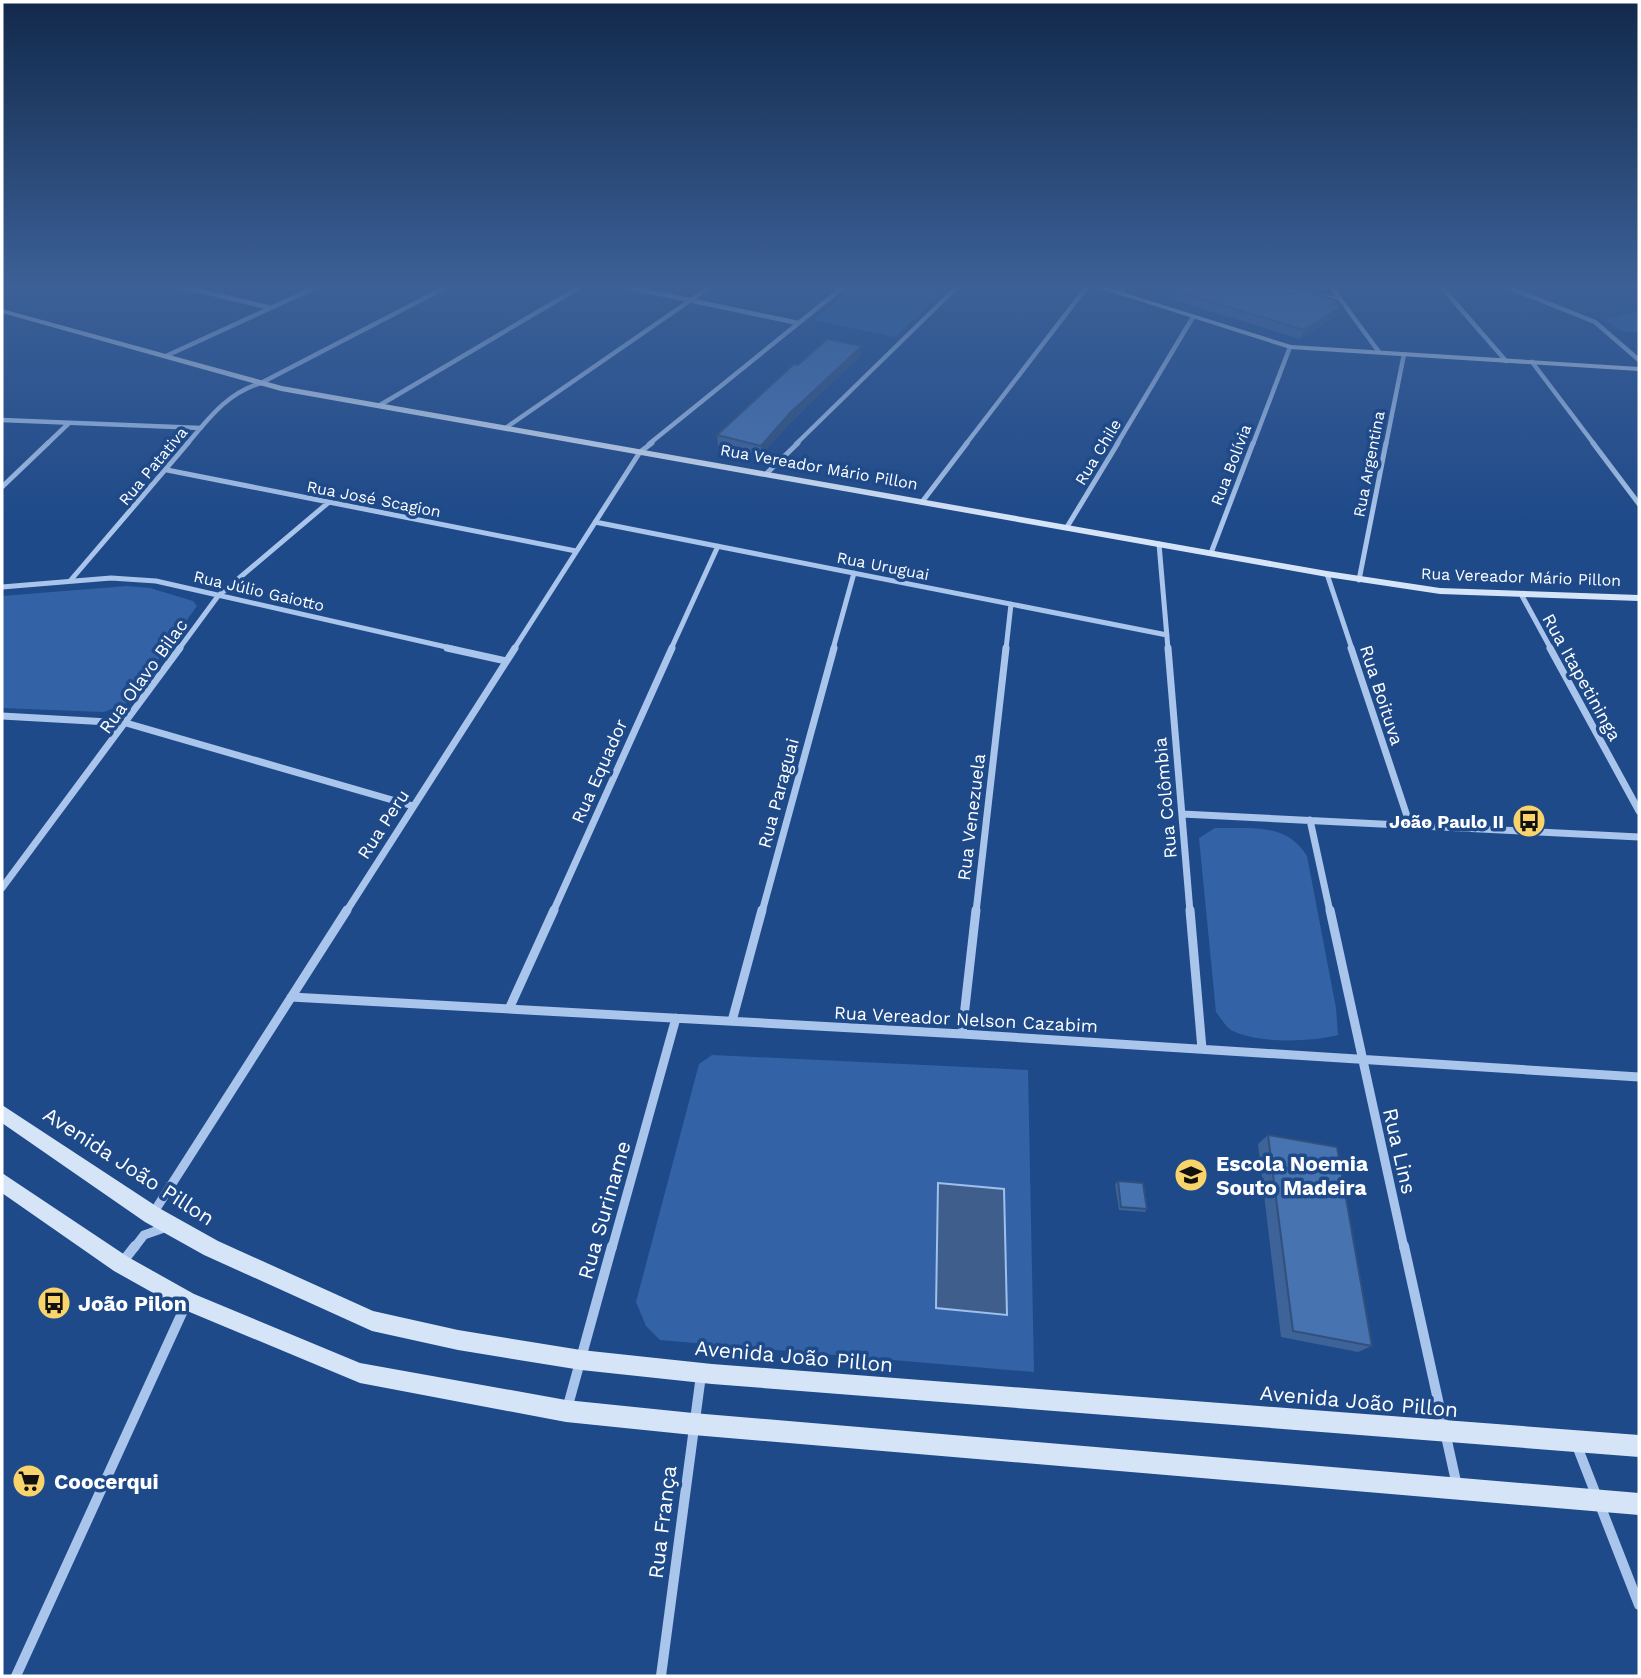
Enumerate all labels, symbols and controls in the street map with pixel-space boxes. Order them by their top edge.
street label: Rua Argentina [1349,409,1389,519]
street label: Rua Chile [1071,415,1125,489]
street label: Rua Bolívia [1207,422,1255,508]
street label: Rua Patativa [115,423,191,509]
street label: Rua Vereador Mário Pillon [719,440,919,494]
street label: Rua José Scagion [305,477,443,521]
street label: Rua Uruguai [835,548,931,584]
street label: Rua Vereador Mário Pillon [1421,564,1621,590]
street label: Rua Júlio Gaiotto [192,567,326,615]
street label: Rua Itapetininga [1538,610,1626,744]
street label: Rua Olavo Bilac [94,615,192,737]
street label: Rua Boituva [1356,642,1408,748]
street label: Rua Equador [567,716,631,826]
street label: Rua Paraguai [753,736,803,850]
street label: Rua Colômbia [1149,736,1181,860]
street label: Rua Venezuela [953,752,989,882]
street label: Rua Peru [353,785,413,863]
bus stop icon: João Paulo II [1510,802,1548,840]
place label: João Paulo II [1389,811,1504,832]
street label: Rua Vereador Nelson Cazabim [833,1002,1099,1036]
street label: Avenida João Pillon [39,1101,219,1231]
street label: Rua Lins [1378,1106,1422,1196]
street label: Rua Suriname [572,1138,636,1282]
place label: Escola Noemia Souto Madeira [1216,1151,1369,1200]
school or university icon: Escola Noemia Souto Madeira [1172,1156,1210,1194]
bus stop icon: João Pilon [35,1284,73,1322]
place label: João Pilon [78,1291,187,1316]
street label: Avenida João Pillon [694,1335,894,1377]
street label: Avenida João Pillon [1259,1380,1459,1422]
supermarket icon: Coocerqui [10,1462,48,1500]
street label: Rua França [643,1464,681,1580]
place label: Coocerqui [54,1469,159,1494]

